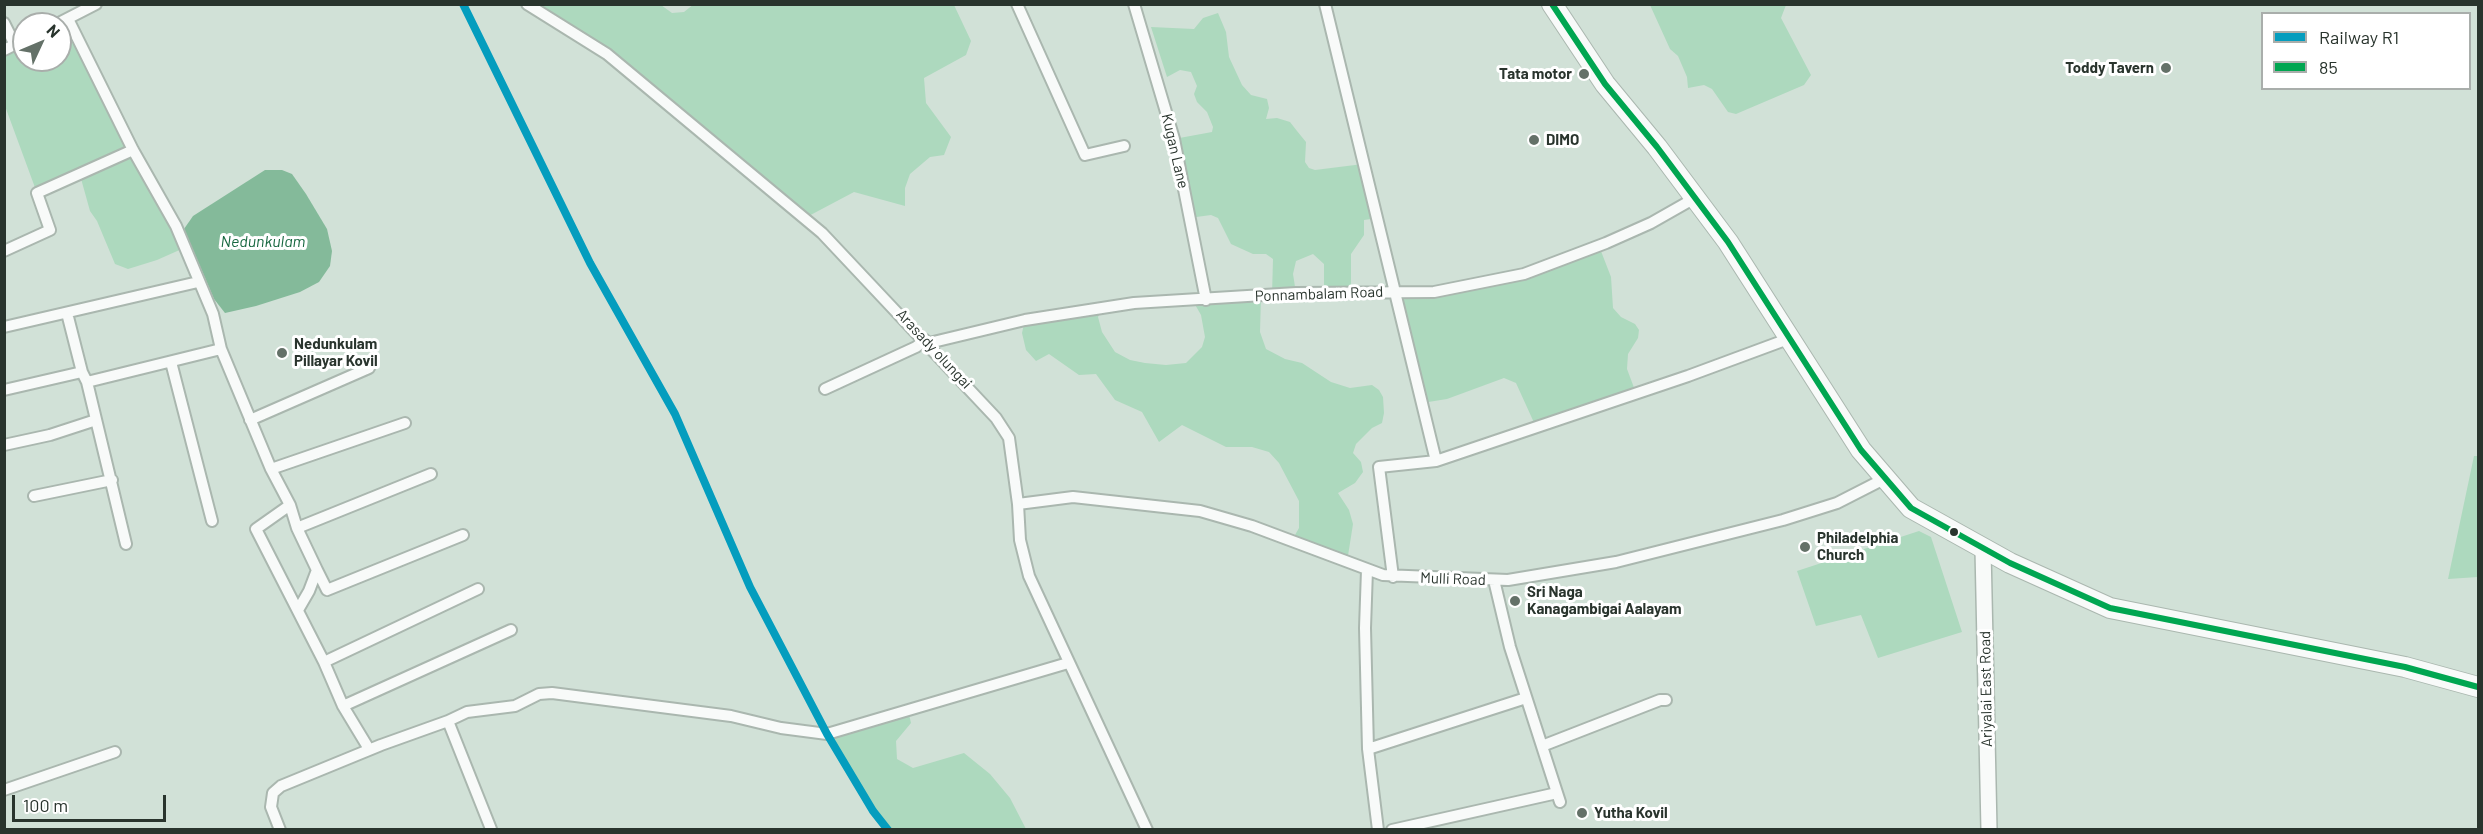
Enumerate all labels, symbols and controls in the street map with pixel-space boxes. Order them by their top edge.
north arrow [12,12,72,72]
legend [2261,12,2471,90]
text: N [43,20,64,41]
text: Railway R1 [2319,26,2399,48]
text: 85 [2319,56,2338,78]
place label: Toddy Tavern [2065,59,2154,77]
marker: Toddy Tavern [2159,61,2173,75]
place label: Tata motor [1499,65,1572,83]
marker: Tata motor [1577,67,1591,81]
street label: Kugan Lane [1158,112,1192,190]
place label: DIMO [1546,131,1579,149]
marker: DIMO [1527,133,1541,147]
water label: Nedunkulam [221,232,305,252]
street label: Ponnambalam Road [1254,283,1384,305]
street label: Arasady olungai [892,305,976,393]
place label: Nedunkulam Pillayar Kovil [294,335,378,370]
marker: Nedunkulam Pillayar Kovil [275,346,289,360]
unlabelled marker [1948,526,1960,538]
place label: Philadelphia Church [1817,529,1898,564]
marker: Philadelphia Church [1798,540,1812,554]
street label: Mulli Road [1420,569,1486,589]
place label: Sri Naga Kanagambigai Aalayam [1527,583,1682,618]
marker: Sri Naga Kanagambigai Aalayam [1508,594,1522,608]
street label: Ariyalai East Road [1976,631,1996,747]
scale bar [15,783,170,821]
text: 100 m [23,794,68,816]
place label: Yutha Kovil [1594,804,1668,822]
marker: Yutha Kovil [1575,806,1589,820]

